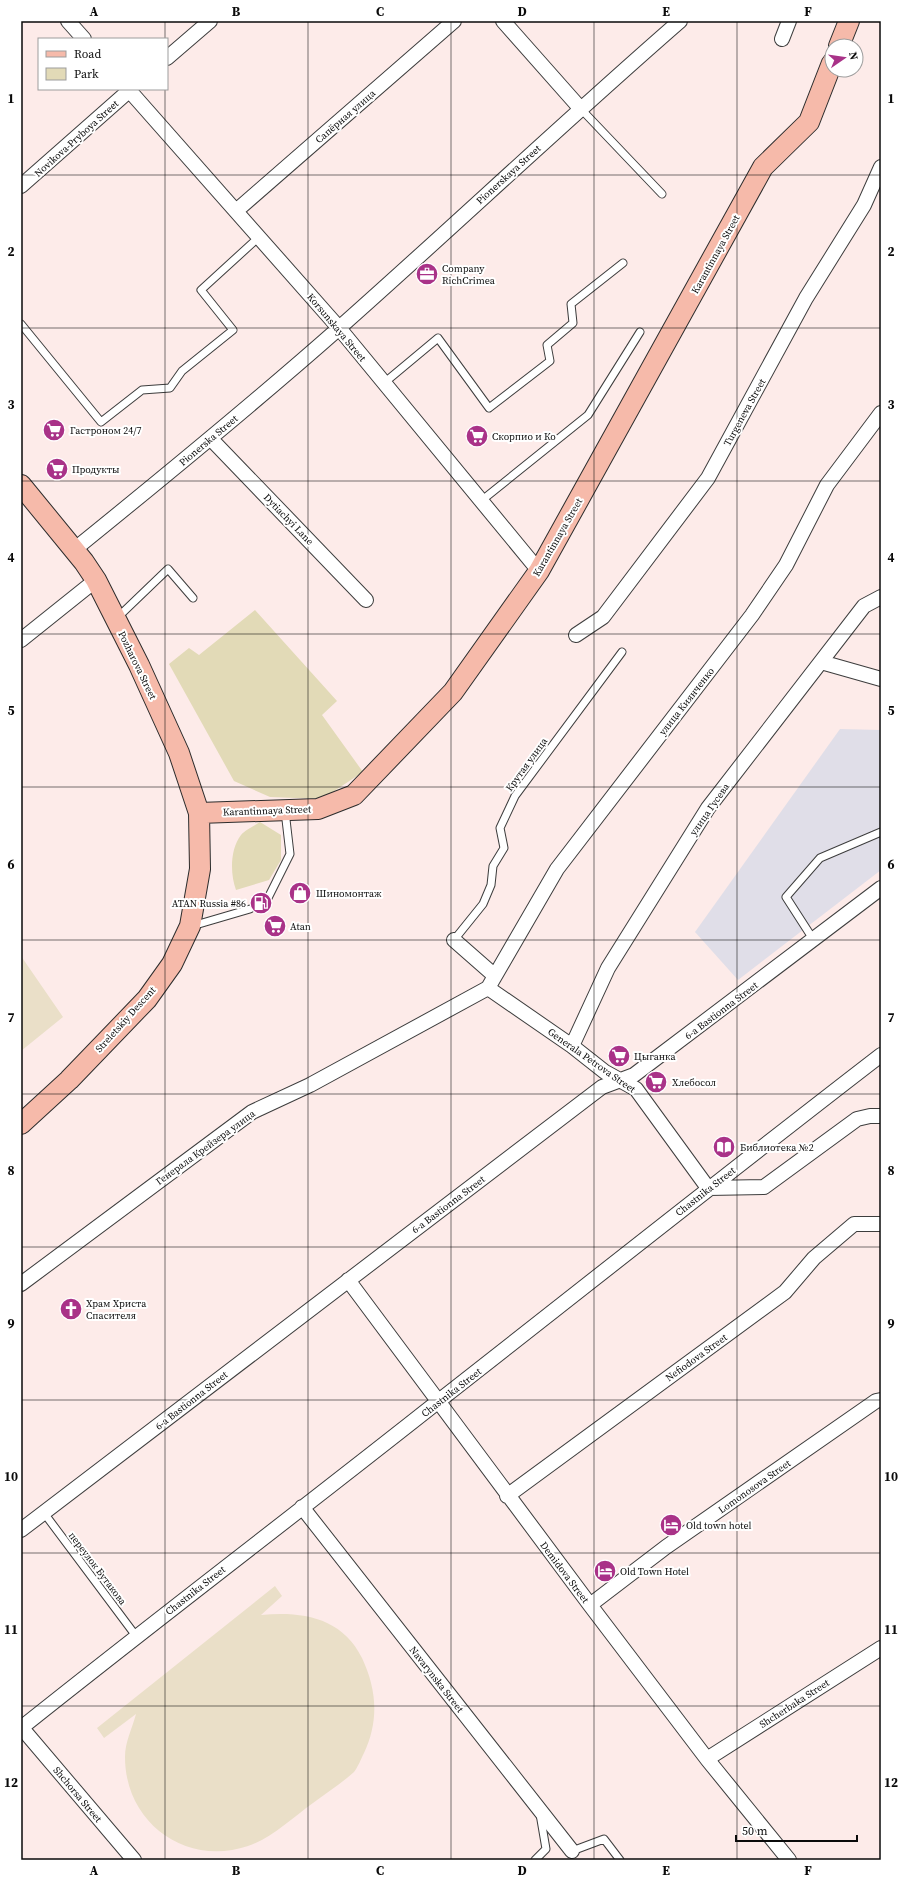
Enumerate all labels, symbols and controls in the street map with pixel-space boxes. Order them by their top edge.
text: A [90,3,99,20]
text: B [232,3,241,20]
text: C [376,3,384,20]
text: D [517,3,527,20]
text: E [662,3,670,20]
text: F [804,3,812,20]
legend [38,38,168,90]
north arrow [824,38,864,78]
text: Road [74,46,101,62]
text: N [845,50,861,61]
text: Park [74,66,99,82]
street label: Сапёрная улица [313,86,379,146]
text: 1 [7,90,15,107]
text: 1 [887,90,895,107]
street label: Novikova-Pryboya Street [32,97,122,180]
street label: Pionerskaya Street [473,141,544,207]
street label: Karantinnaya Street [688,212,743,296]
text: 2 [7,243,15,260]
text: 2 [887,243,895,260]
office icon: Company RichCrimea [414,261,440,287]
place label: Company RichCrimea [442,262,496,287]
street label: Korsunskaya Street [304,290,369,365]
street label: Turgeneva Street [721,376,769,448]
text: 3 [7,396,15,413]
text: 3 [887,396,895,413]
street label: Pionerska Street [176,412,241,469]
supermarket icon: Гастроном 24/7 [41,417,67,443]
supermarket icon: Скорпио и Ко [464,423,490,449]
place label: Гастроном 24/7 [70,424,142,437]
place label: Скорпио и Ко [492,430,556,443]
supermarket icon: Продукты [44,456,70,482]
place label: Продукты [72,463,120,476]
street label: Dytiachyi Lane [261,491,316,548]
street label: Karantinnaya Street [530,495,586,579]
text: 4 [7,549,15,566]
text: 4 [887,549,895,566]
street label: Pozharova Street [115,629,160,702]
street label: улица Киянченко [656,664,717,738]
text: 5 [7,702,15,719]
text: 5 [887,702,895,719]
street label: Крутая улица [503,734,551,794]
street label: улица Гусева [687,780,733,838]
street label: Karantinnaya Street [223,802,312,819]
text: 6 [7,856,15,873]
text: 6 [887,856,895,873]
shop icon: Шиномонтаж [287,880,313,906]
place label: Шиномонтаж [316,887,382,900]
fuel station icon: ATAN Russia #86 [248,890,274,916]
place label: ATAN Russia #86 [172,897,246,910]
supermarket icon: Atan [262,913,288,939]
place label: Atan [290,920,311,933]
street label: 6-a Bastionna Street [682,978,761,1042]
street label: Streletskiy Descent [92,983,159,1055]
text: 7 [7,1009,15,1026]
text: 7 [887,1009,895,1026]
street label: Generala Petrova Street [545,1025,639,1096]
supermarket icon: Цыганка [606,1043,632,1069]
place label: Цыганка [634,1050,676,1063]
supermarket icon: Хлебосол [643,1069,669,1095]
place label: Хлебосол [672,1076,716,1089]
street label: Генерала Крейзера улица [153,1106,258,1188]
library icon: Библиотека №2 [711,1134,737,1160]
place label: Библиотека №2 [740,1141,814,1154]
text: 8 [7,1162,15,1179]
text: 8 [887,1162,895,1179]
street label: Chastnika Street [673,1163,739,1219]
street label: 6-a Bastionna Street [409,1172,488,1236]
church icon: Храм Христа Спасителя [58,1296,84,1322]
place label: Храм Христа Спасителя [86,1297,147,1322]
text: 9 [7,1315,15,1332]
text: 9 [887,1315,895,1332]
street label: Nefiodova Street [663,1330,730,1384]
street label: Chastnika Street [419,1364,485,1420]
street label: 6-a Bastionna Street [152,1368,231,1433]
street label: Lomonosova Street [716,1456,794,1516]
text: 10 [4,1468,18,1485]
text: 10 [884,1468,898,1485]
hotel icon: Old town hotel [658,1512,684,1538]
place label: Old town hotel [686,1519,751,1532]
street label: переулок Бутакова [66,1529,130,1608]
street label: Demidova Street [537,1539,592,1606]
hotel icon: Old Town Hotel [592,1558,618,1584]
street label: Chastnika Street [163,1562,229,1618]
place label: Old Town Hotel [620,1565,689,1578]
text: 11 [4,1621,18,1638]
text: 11 [884,1621,898,1638]
street label: Navarynska Street [407,1644,467,1716]
street label: Shcherbaka Street [757,1676,832,1731]
street label: Shchorsa Street [50,1764,105,1826]
text: 12 [4,1774,18,1791]
text: 12 [884,1774,898,1791]
scale bar [736,1817,857,1843]
text: 50 m [742,1823,768,1839]
text: A [90,1862,99,1879]
text: B [232,1862,241,1879]
text: C [376,1862,384,1879]
text: D [517,1862,527,1879]
text: E [662,1862,670,1879]
text: F [804,1862,812,1879]

